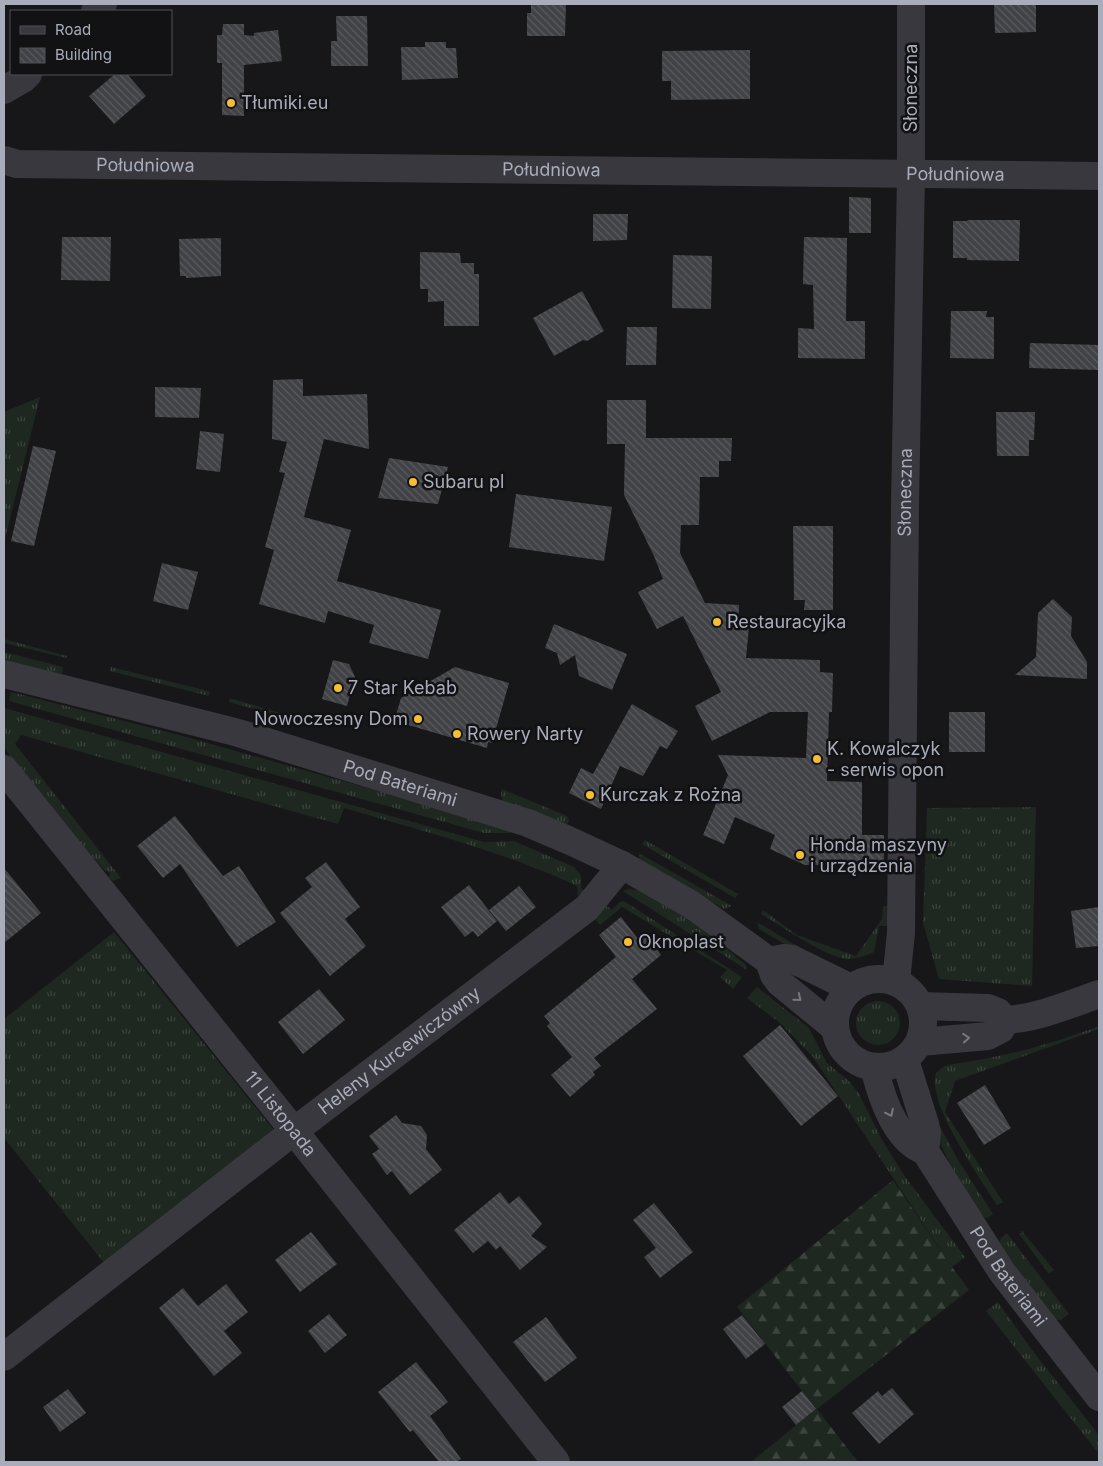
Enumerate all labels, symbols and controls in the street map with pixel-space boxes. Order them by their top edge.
legend [10,10,172,75]
text: Road [55,20,91,39]
street label: Słoneczna [900,44,921,132]
text: Building [55,45,112,64]
place label: Tłumiki.eu [241,92,328,113]
marker: Tłumiki.eu [225,97,237,109]
street label: Południowa [96,154,195,176]
street label: Południowa [502,158,601,180]
street label: Południowa [906,163,1005,185]
street label: Słoneczna [894,448,916,537]
place label: Subaru pl [423,471,504,492]
marker: Subaru pl [407,476,419,488]
place label: Restauracyjka [727,611,846,632]
marker: Restauracyjka [711,616,723,628]
place label: 7 Star Kebab [348,677,457,698]
marker: 7 Star Kebab [332,682,344,694]
place label: Nowoczesny Dom [254,708,408,729]
marker: Nowoczesny Dom [412,713,424,725]
place label: Rowery Narty [467,723,583,744]
marker: Rowery Narty [451,728,463,740]
place label: K. Kowalczyk - serwis opon [827,738,944,780]
marker: K. Kowalczyk - serwis opon [811,753,823,765]
street label: Pod Bateriami [341,755,460,810]
place label: Kurczak z Rożna [600,784,741,805]
marker: Kurczak z Rożna [584,789,596,801]
place label: Honda maszyny i urządzenia [810,834,947,876]
marker: Honda maszyny i urządzenia [794,849,806,861]
place label: Oknoplast [638,931,724,952]
marker: Oknoplast [622,936,634,948]
street label: Heleny Kurcewiczówny [314,982,484,1119]
one-way arrow [792,992,801,1001]
one-way arrow [962,1032,970,1043]
street label: 11 Listopada [240,1067,321,1160]
one-way arrow [884,1108,895,1117]
street label: Pod Bateriami [966,1222,1051,1330]

